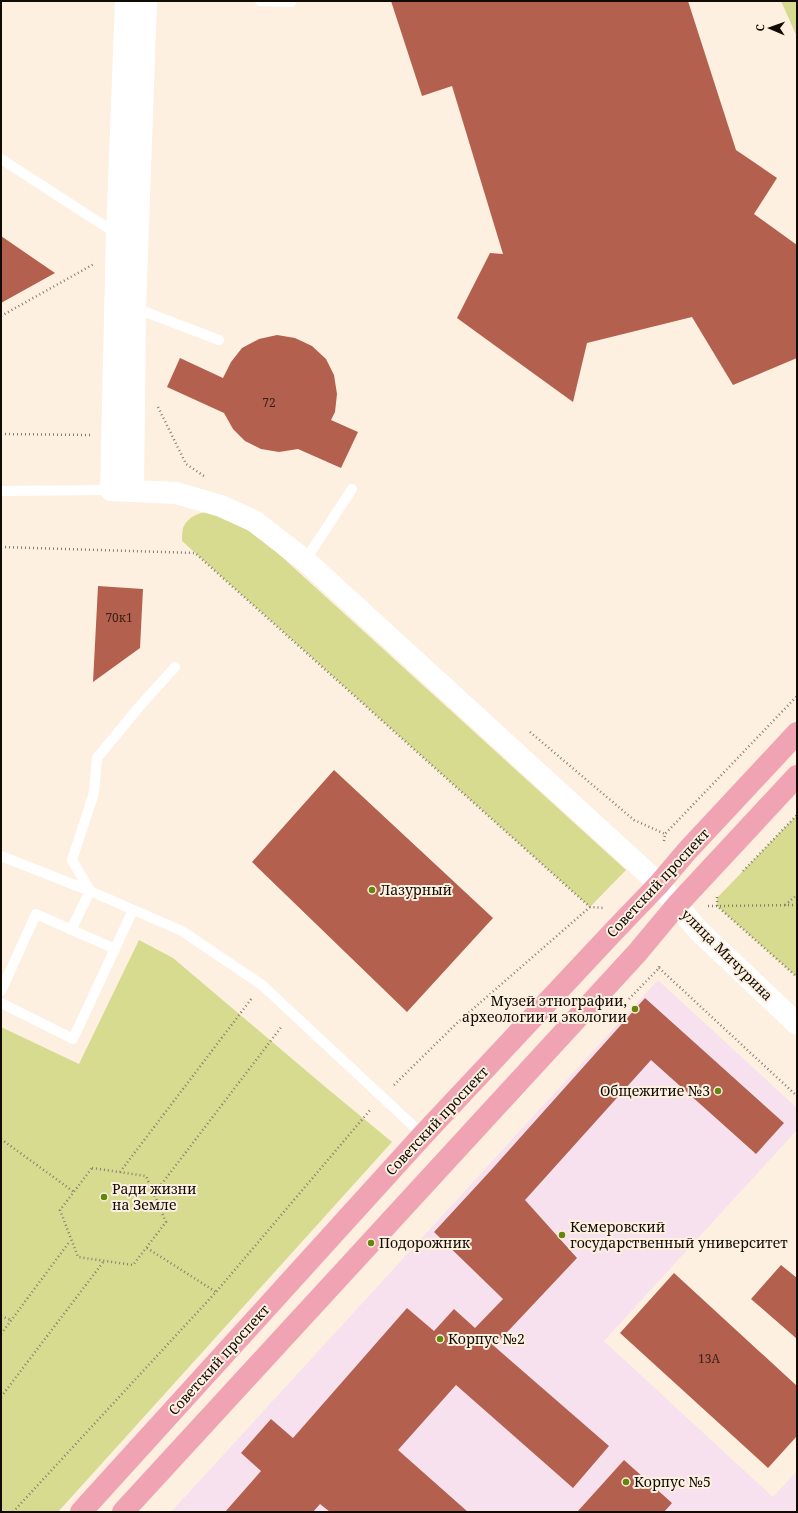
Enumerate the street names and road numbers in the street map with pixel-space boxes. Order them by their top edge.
street label: Советский проспект [602,824,714,941]
street label: улица Мичурина [677,905,777,1005]
street label: Советский проспект [381,1062,493,1179]
street label: Советский проспект [164,1300,274,1419]

